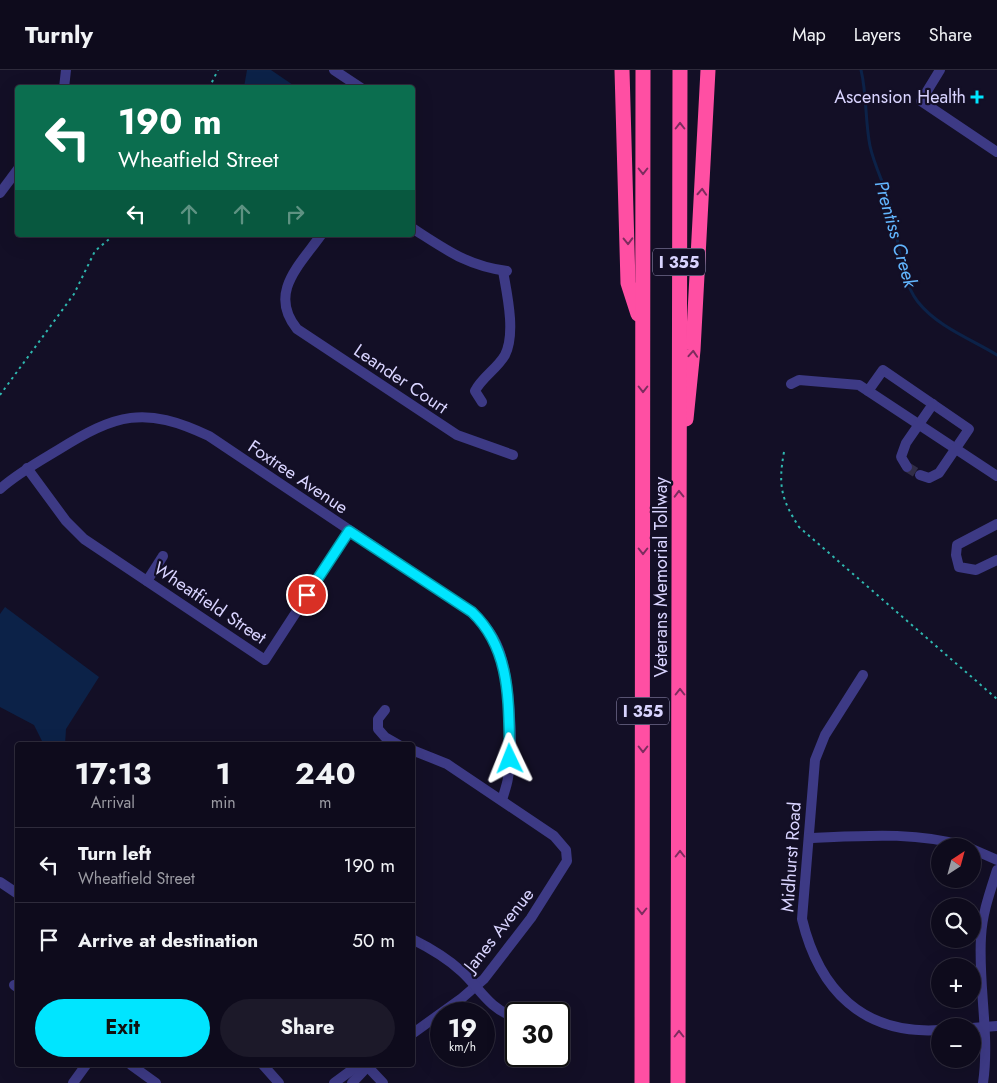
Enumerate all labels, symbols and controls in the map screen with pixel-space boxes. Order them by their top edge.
text: Turnly [25,17,93,52]
text: Map [792,22,826,48]
text: Layers [854,22,901,48]
text: Share [929,22,972,48]
place label: Ascension Health [834,84,966,110]
marker: Ascension Health [970,90,984,104]
text: 190 m [118,97,222,147]
icon: left [35,105,100,170]
one-way arrow [675,121,685,129]
text: Wheatfield Street [118,143,279,175]
one-way arrow [638,168,648,175]
water label: Prentiss Creek [868,177,924,292]
one-way arrow [696,188,707,196]
icon: left [122,200,150,228]
icon: ahead [175,200,203,228]
icon: ahead [228,200,256,228]
icon: right [281,200,309,228]
one-way arrow [622,237,633,245]
road number: I 355 [653,248,705,276]
street label: Leander Court [349,338,454,421]
one-way arrow [687,350,698,358]
one-way arrow [638,385,648,393]
street label: Foxtree Avenue [243,434,353,520]
street label: Veterans Memorial Tollway [648,477,674,677]
one-way arrow [674,490,684,498]
one-way arrow [638,548,648,555]
street label: Wheatfield Street [148,555,272,651]
pin [286,574,328,616]
icon: arrive [293,581,321,609]
one-way arrow [675,688,685,696]
road number: I 355 [617,697,669,724]
position arrow [483,732,535,784]
one-way arrow [638,745,648,753]
text: 17:13 [74,752,151,795]
text: 1 [216,752,231,795]
text: 240 [295,752,356,795]
text: Arrival [91,791,135,814]
text: min [211,791,236,814]
text: m [319,791,332,814]
street label: Midhurst Road [774,801,808,913]
north arrow [931,838,981,888]
map controls [931,838,981,1068]
text: Turn left [78,840,151,867]
one-way arrow [675,850,685,858]
icon: left [35,851,63,879]
text: 190 m [344,852,395,879]
text: Wheatfield Street [78,867,195,890]
street label: Janes Avenue [457,882,540,979]
button: search [931,898,981,948]
one-way arrow [637,908,647,915]
icon: arrive [35,926,63,954]
text: Arrive at destination [78,927,258,954]
text: 50 m [352,927,395,954]
button: + [931,958,981,1008]
button: Exit [35,999,210,1057]
button: Share [220,999,395,1057]
speed limit sign: 30 [505,1002,570,1067]
text: 19 [448,1010,477,1046]
button: − [931,1018,981,1068]
one-way arrow [674,1030,684,1038]
text: km/h [449,1038,476,1056]

